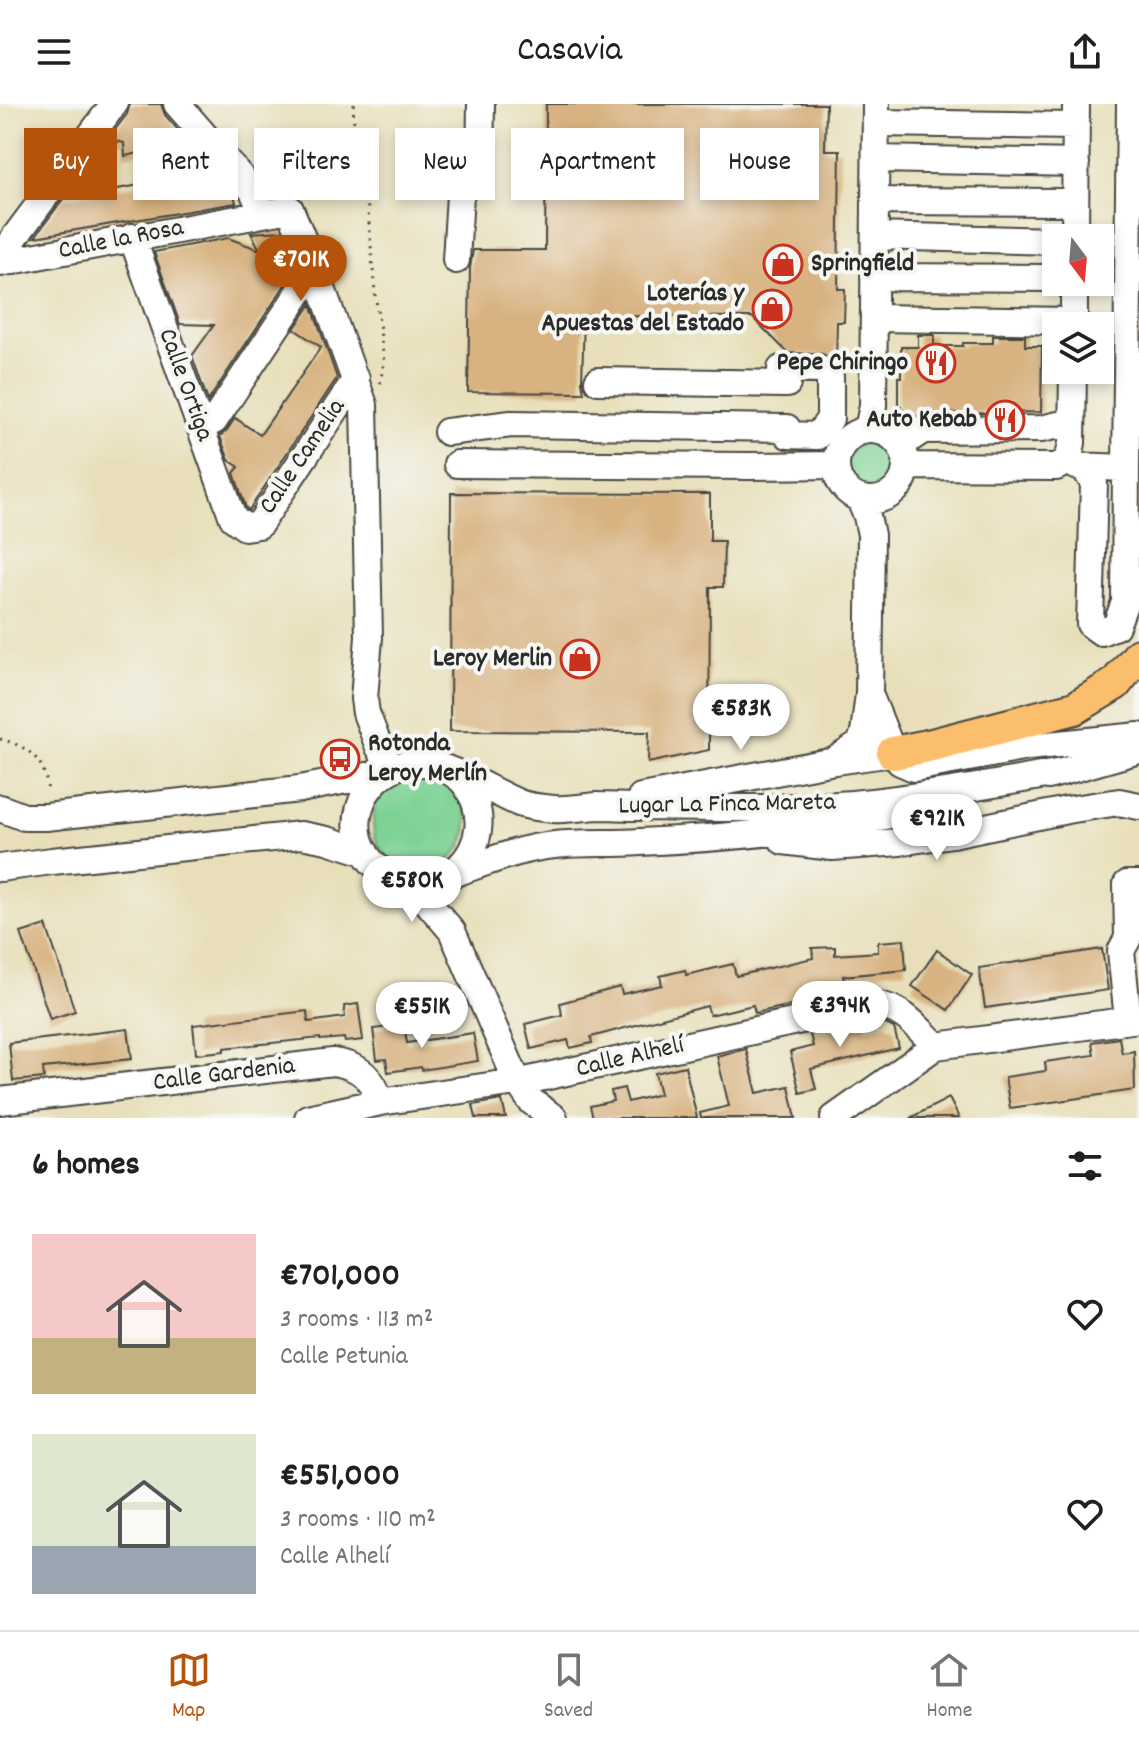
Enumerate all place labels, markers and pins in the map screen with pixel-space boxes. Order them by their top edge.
pin: €701K [245,235,357,303]
shop icon: Springfield [762,243,804,285]
place label: Springfield [811,246,914,283]
place label: Loterías y Apuestas del Estado [541,276,745,343]
shop icon: Loterías y Apuestas del Estado [751,288,793,330]
restaurant icon: Pepe Chiringo [915,342,957,384]
place label: Pepe Chiringo [776,345,908,382]
restaurant icon: Auto Kebab [984,399,1026,441]
place label: Auto Kebab [866,402,977,439]
shop icon: Leroy Merlin [559,638,601,680]
place label: Leroy Merlin [433,641,552,678]
pin: €583K [685,684,797,752]
place label: Rotonda Leroy Merlín [368,726,487,793]
bus stop icon: Rotonda Leroy Merlín [319,738,361,780]
pin: €921K [881,794,993,862]
pin: €580K [356,856,468,924]
pin: €394K [784,981,896,1049]
pin: €551K [366,982,478,1050]

